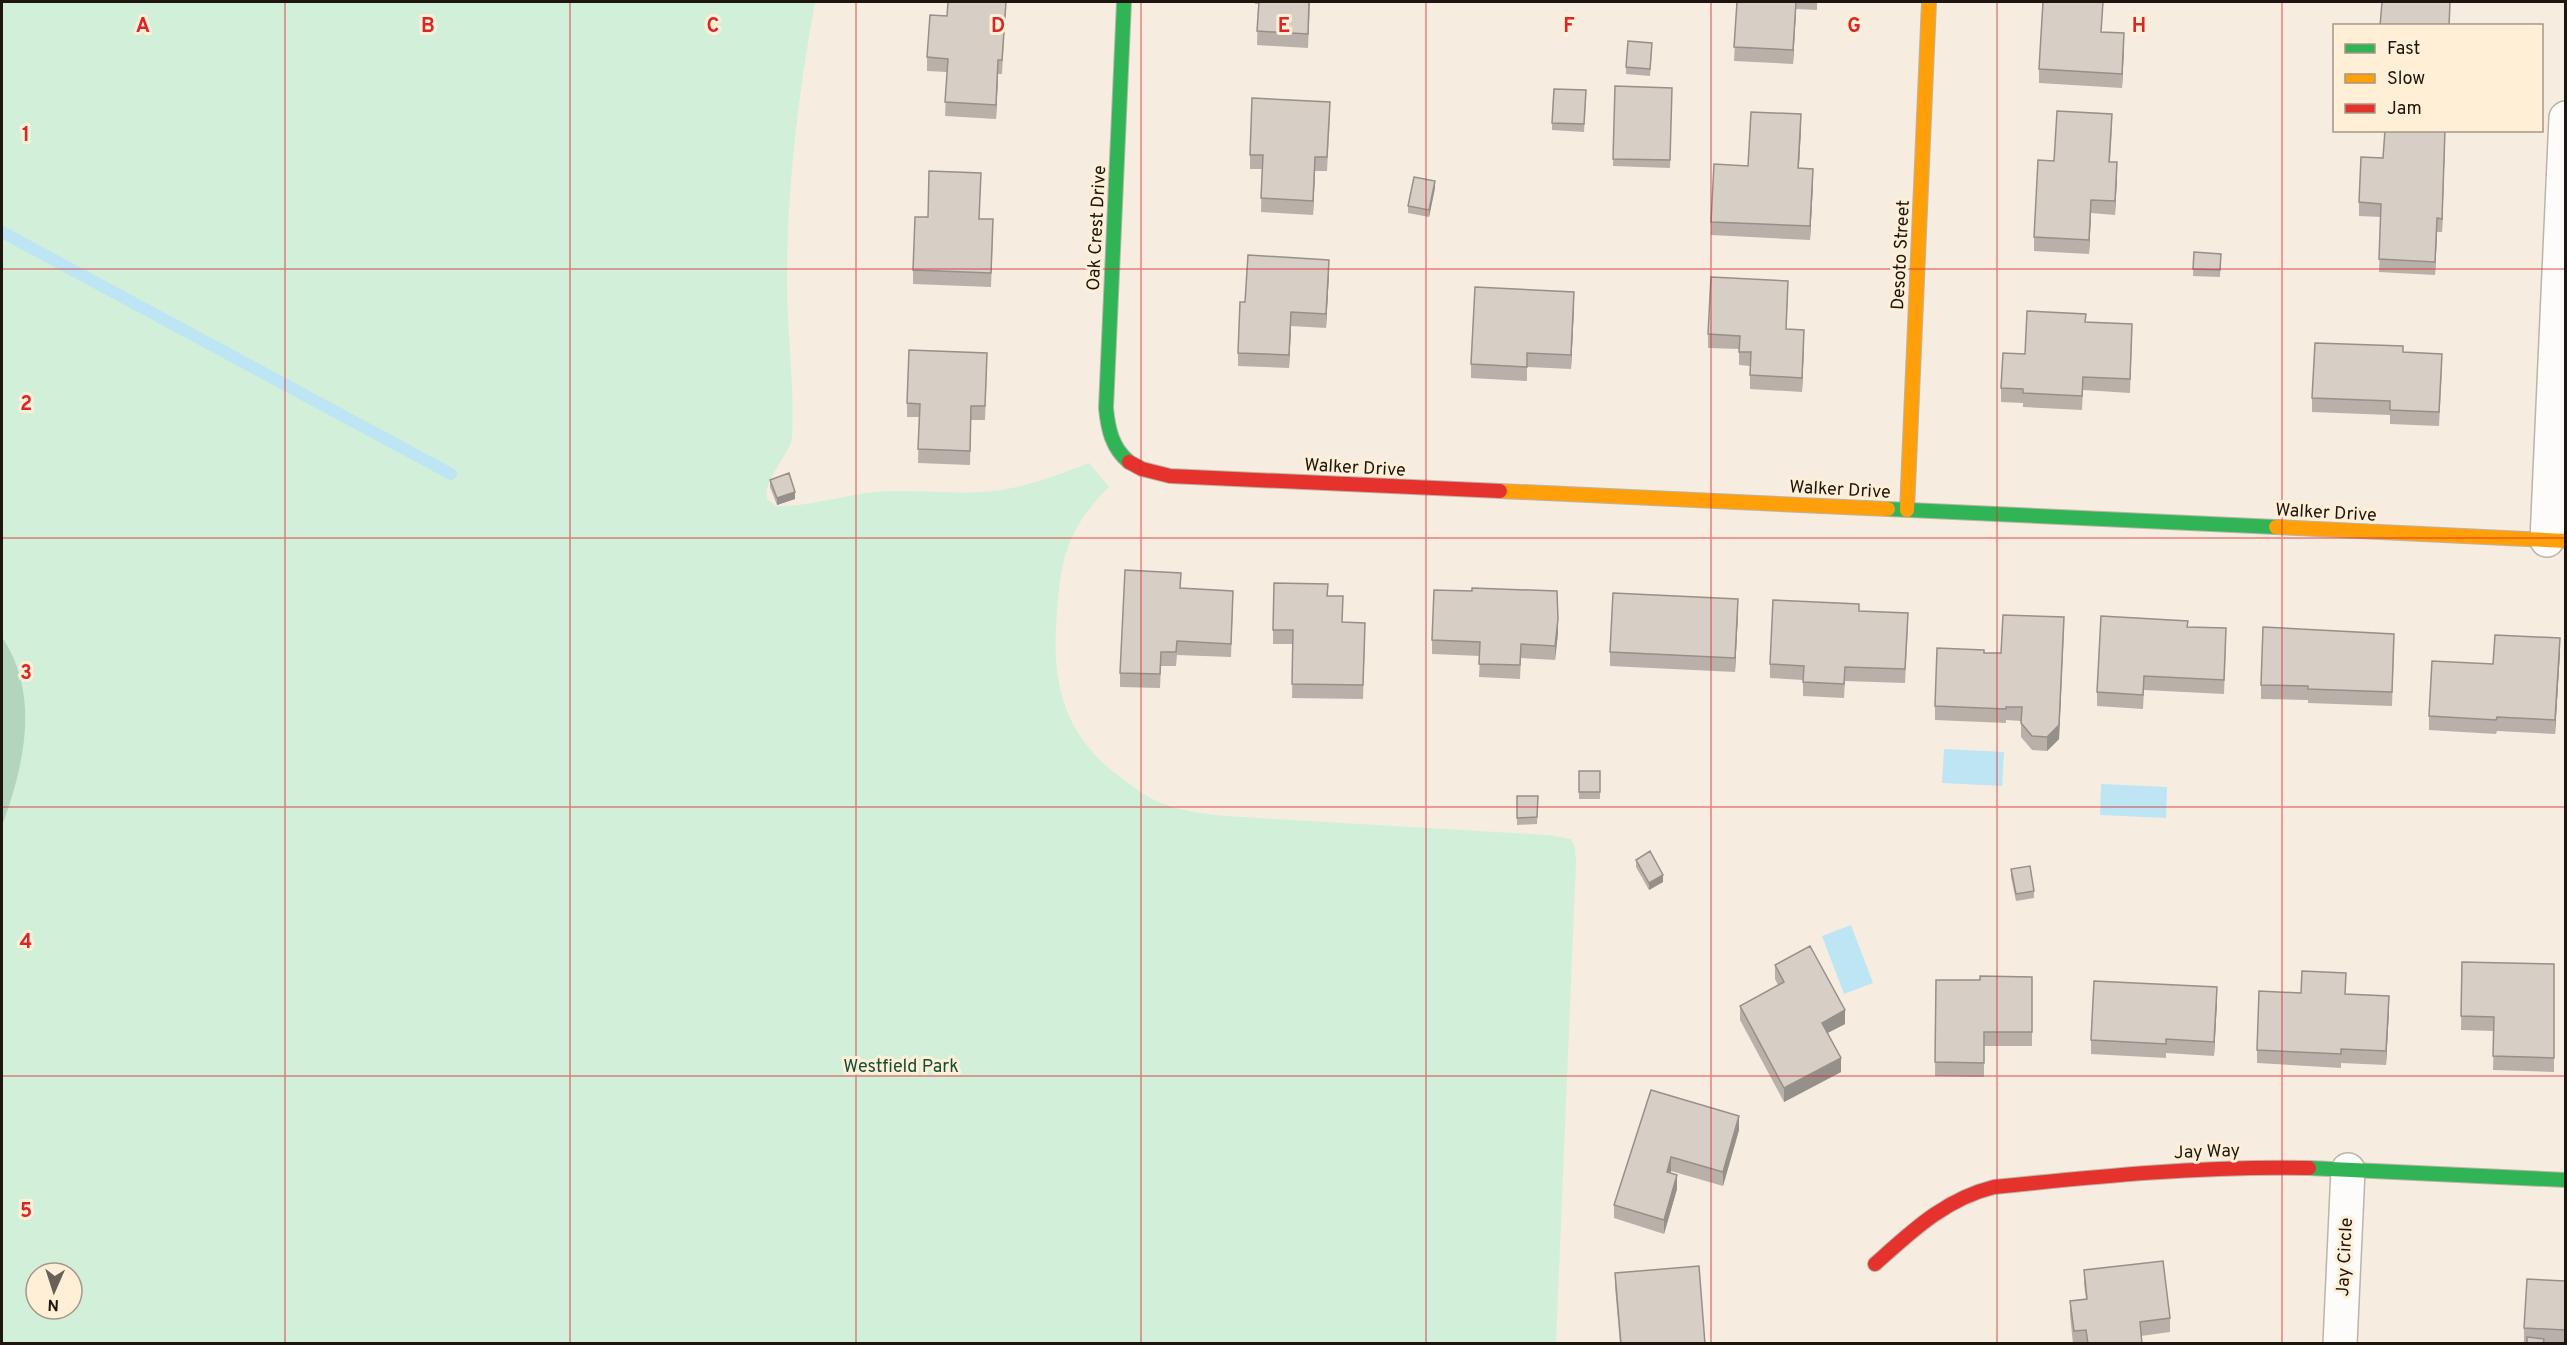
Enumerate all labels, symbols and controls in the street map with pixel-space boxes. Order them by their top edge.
text: A [136,14,150,40]
text: B [421,14,435,40]
text: C [707,14,719,40]
text: D [991,14,1005,40]
text: E [1278,14,1290,40]
text: F [1563,14,1575,40]
text: G [1847,14,1861,40]
text: H [2132,14,2146,40]
legend [2333,24,2543,132]
text: Fast [2387,38,2420,61]
text: Slow [2387,68,2425,91]
text: Jam [2387,98,2422,121]
text: 1 [22,123,30,149]
street label: Oak Crest Drive [1083,165,1112,291]
street label: Desoto Street [1887,199,1916,311]
text: 2 [20,392,32,418]
street label: Walker Drive [1304,454,1406,483]
street label: Walker Drive [1789,476,1891,505]
street label: Walker Drive [2275,499,2377,528]
text: 3 [20,661,32,687]
text: 4 [20,930,32,956]
park label: Westfield Park [843,1056,959,1079]
street label: Jay Way [2174,1140,2241,1165]
text: 5 [20,1199,32,1225]
street label: Jay Circle [2332,1217,2359,1297]
north arrow [24,1261,84,1321]
text: N [47,1294,60,1314]

